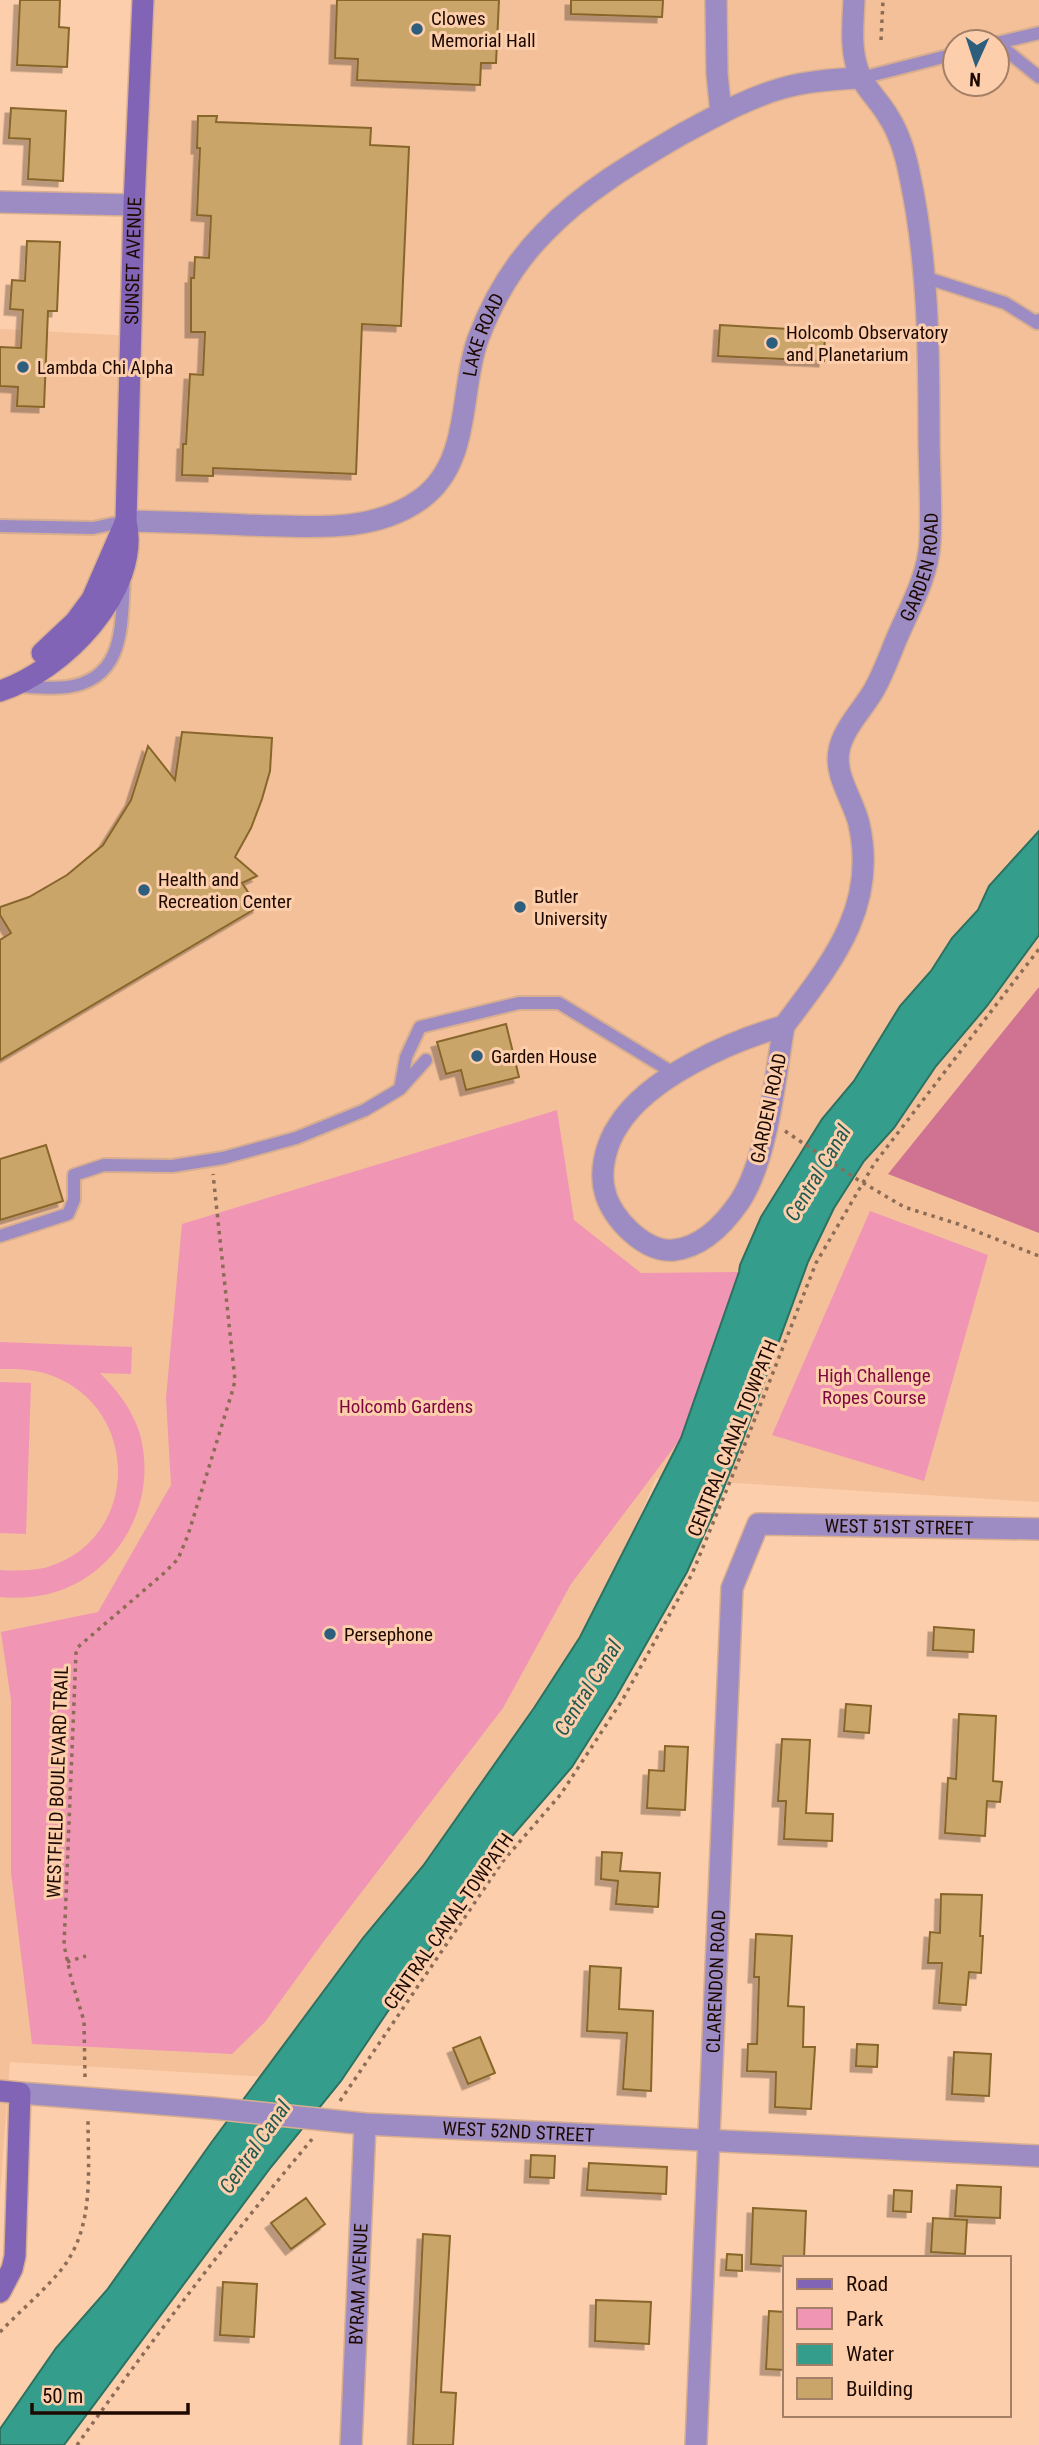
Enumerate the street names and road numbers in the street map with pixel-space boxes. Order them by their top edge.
street label: SUNSET AVENUE [120,197,146,325]
street label: LAKE ROAD [458,289,509,378]
street label: GARDEN ROAD [895,513,943,625]
street label: GARDEN ROAD [746,1051,791,1165]
street label: CENTRAL CANAL TOWPATH [682,1337,782,1540]
street label: WEST 51ST STREET [824,1514,974,1540]
street label: WESTFIELD BOULEVARD TRAIL [42,1665,73,1899]
street label: CENTRAL CANAL TOWPATH [379,1829,518,2014]
street label: CLARENDON ROAD [701,1909,730,2054]
street label: WEST 52ND STREET [442,2117,595,2147]
street label: BYRAM AVENUE [344,2223,373,2346]

